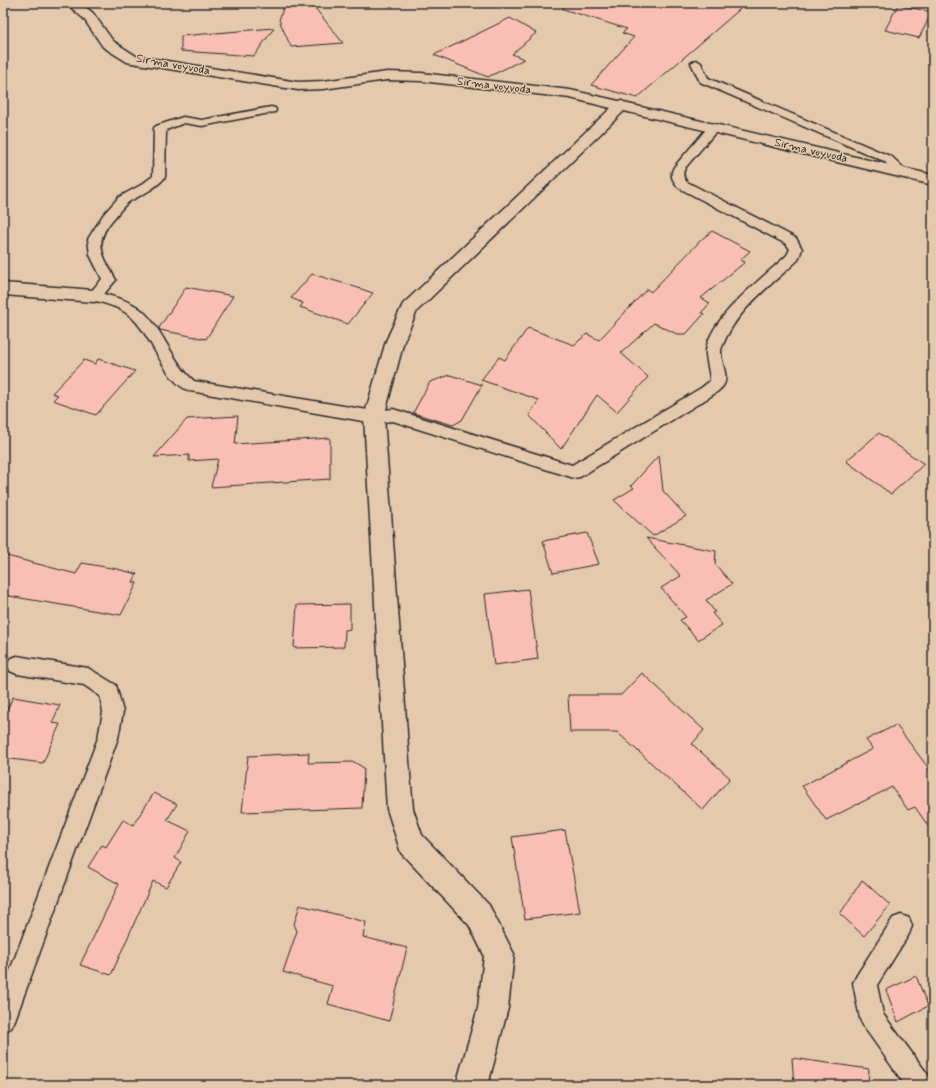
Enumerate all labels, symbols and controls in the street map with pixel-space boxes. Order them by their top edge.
street label: Sirma voyvoda [135,51,211,79]
street label: Sirma voyvoda [456,74,532,99]
street label: Sirma voyvoda [773,135,849,167]

